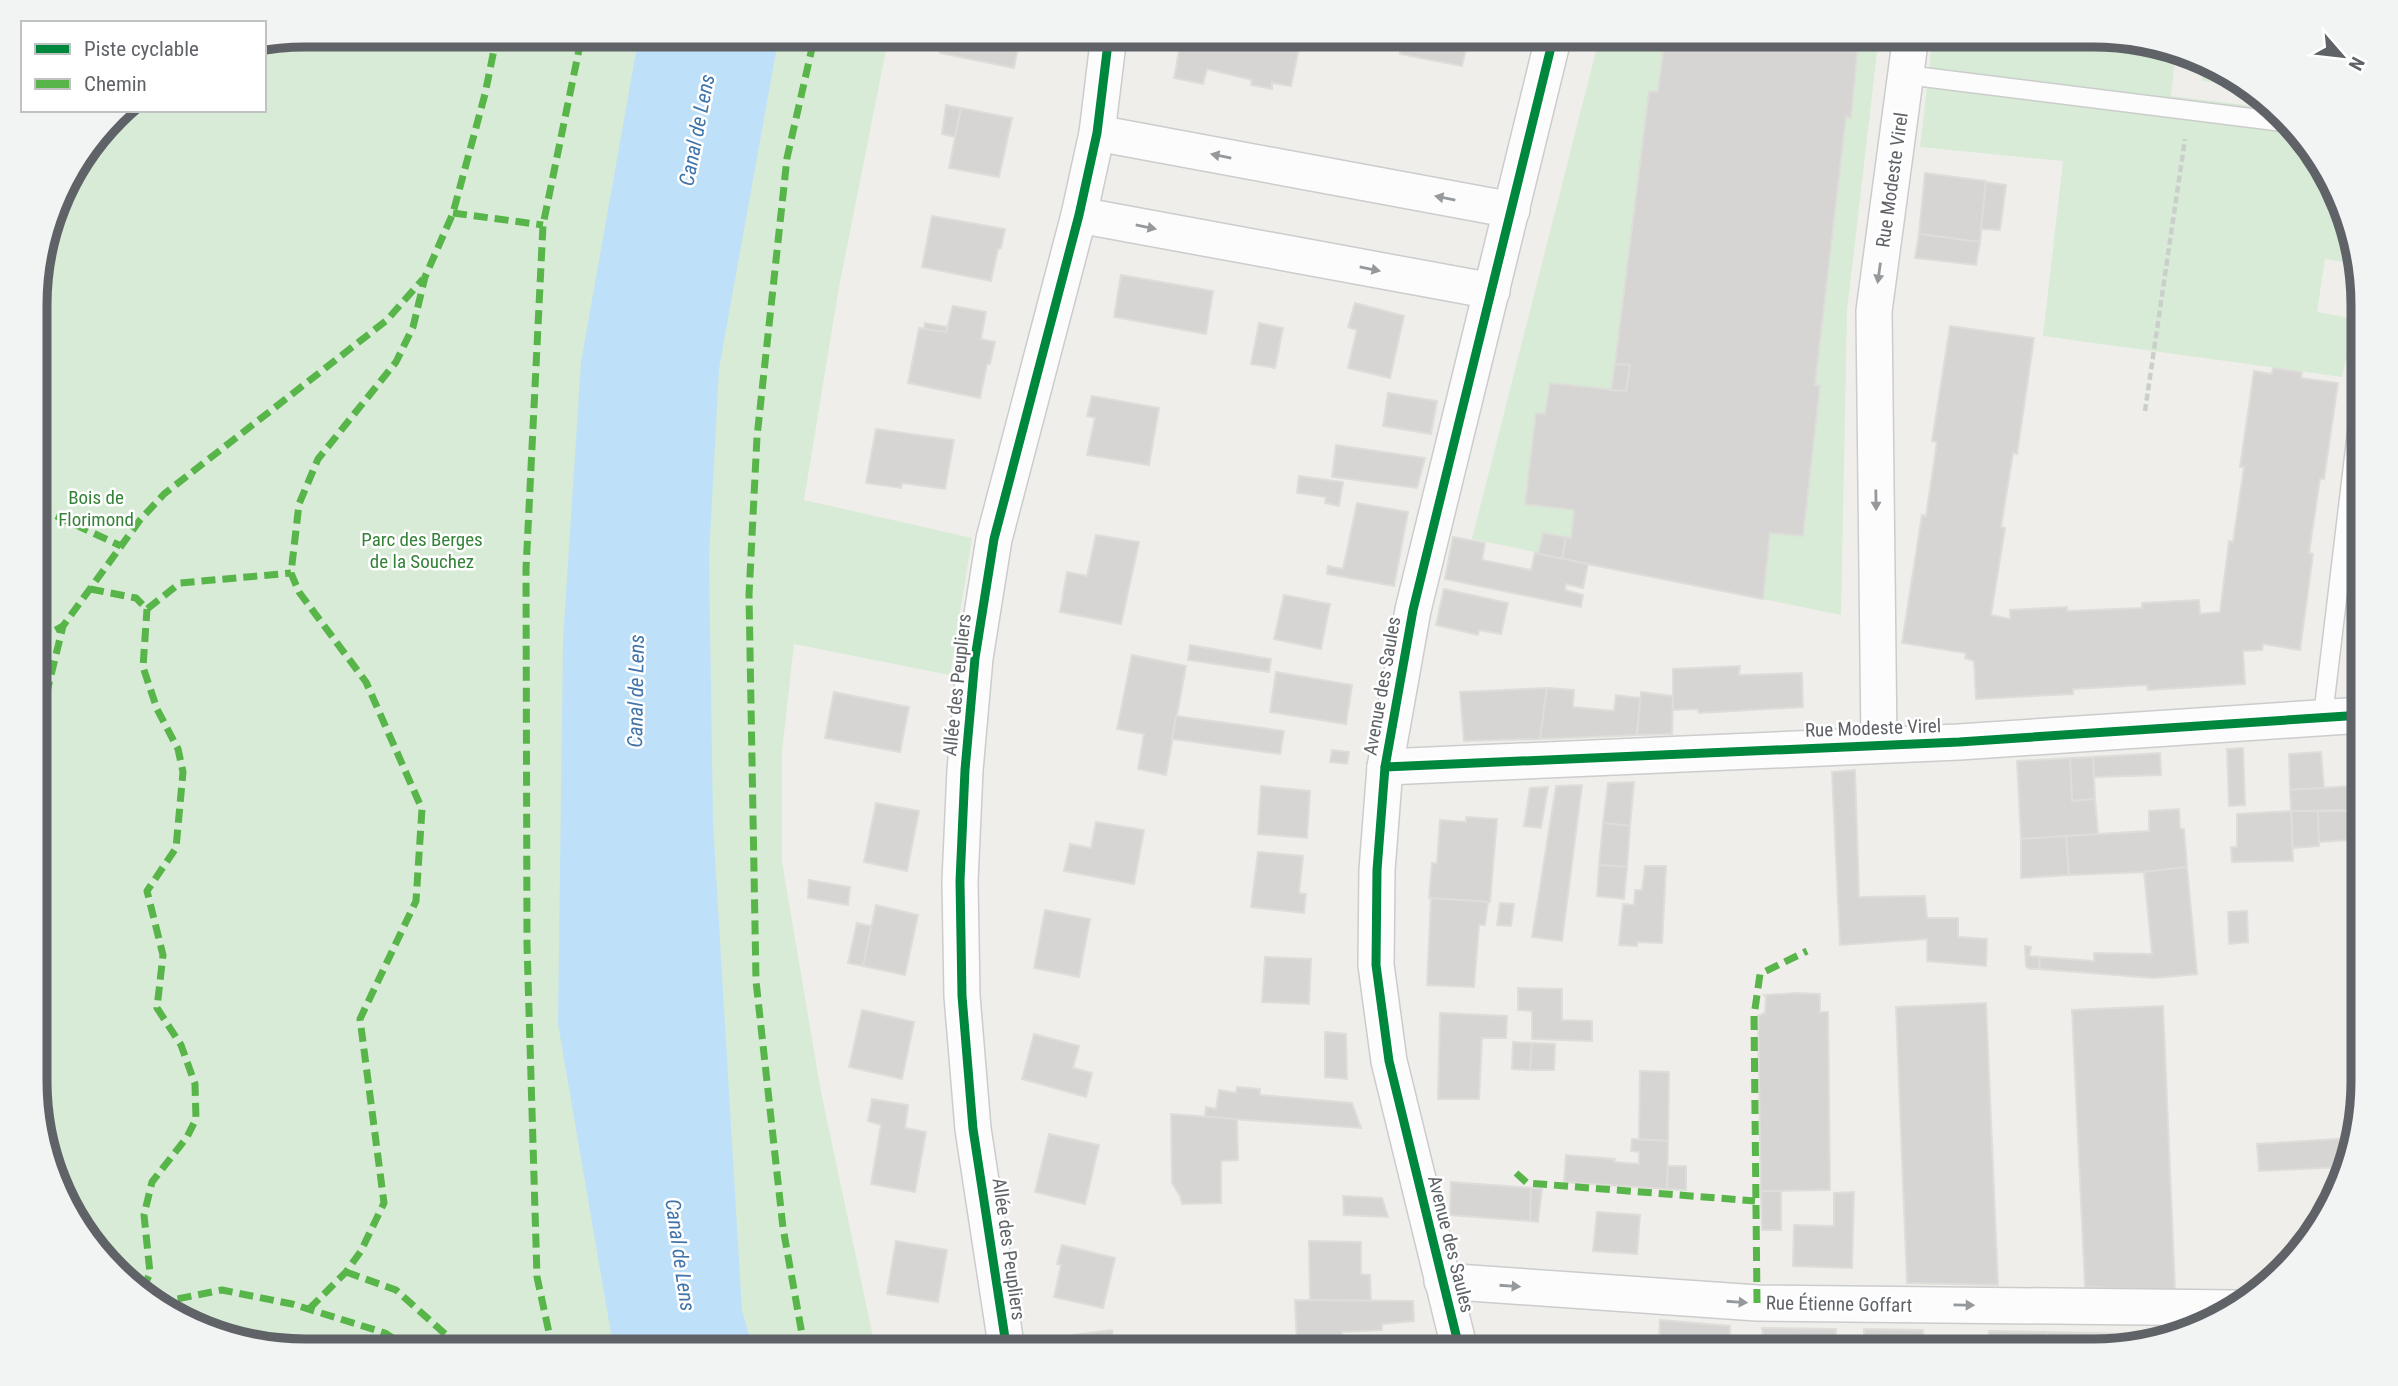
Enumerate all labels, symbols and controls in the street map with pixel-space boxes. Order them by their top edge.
legend [21,21,266,112]
north arrow [2307,21,2377,91]
text: Piste cyclable [84,37,199,61]
text: N [2344,53,2369,74]
text: Chemin [84,72,147,96]
water label: Canal de Lens [674,72,720,188]
street label: Rue Modeste Virel [1871,111,1913,249]
one-way arrow [1210,150,1232,161]
one-way arrow [1434,192,1456,203]
one-way arrow [1135,222,1157,233]
one-way arrow [1873,262,1884,284]
one-way arrow [1359,264,1381,275]
park label: Bois de Florimond [58,486,134,531]
one-way arrow [1870,489,1882,511]
park label: Parc des Berges de la Souchez [361,528,483,573]
street label: Allée des Peupliers [938,613,976,757]
street label: Avenue des Saules [1358,615,1406,757]
water label: Canal de Lens [623,634,649,748]
street label: Rue Modeste Virel [1805,714,1941,742]
street label: Avenue des Saules [1423,1173,1479,1315]
street label: Allée des Peupliers [988,1177,1030,1321]
water label: Canal de Lens [660,1197,700,1313]
one-way arrow [1499,1281,1521,1292]
street label: Rue Étienne Goffart [1766,1291,1912,1317]
one-way arrow [1726,1296,1748,1307]
one-way arrow [1954,1299,1976,1311]

